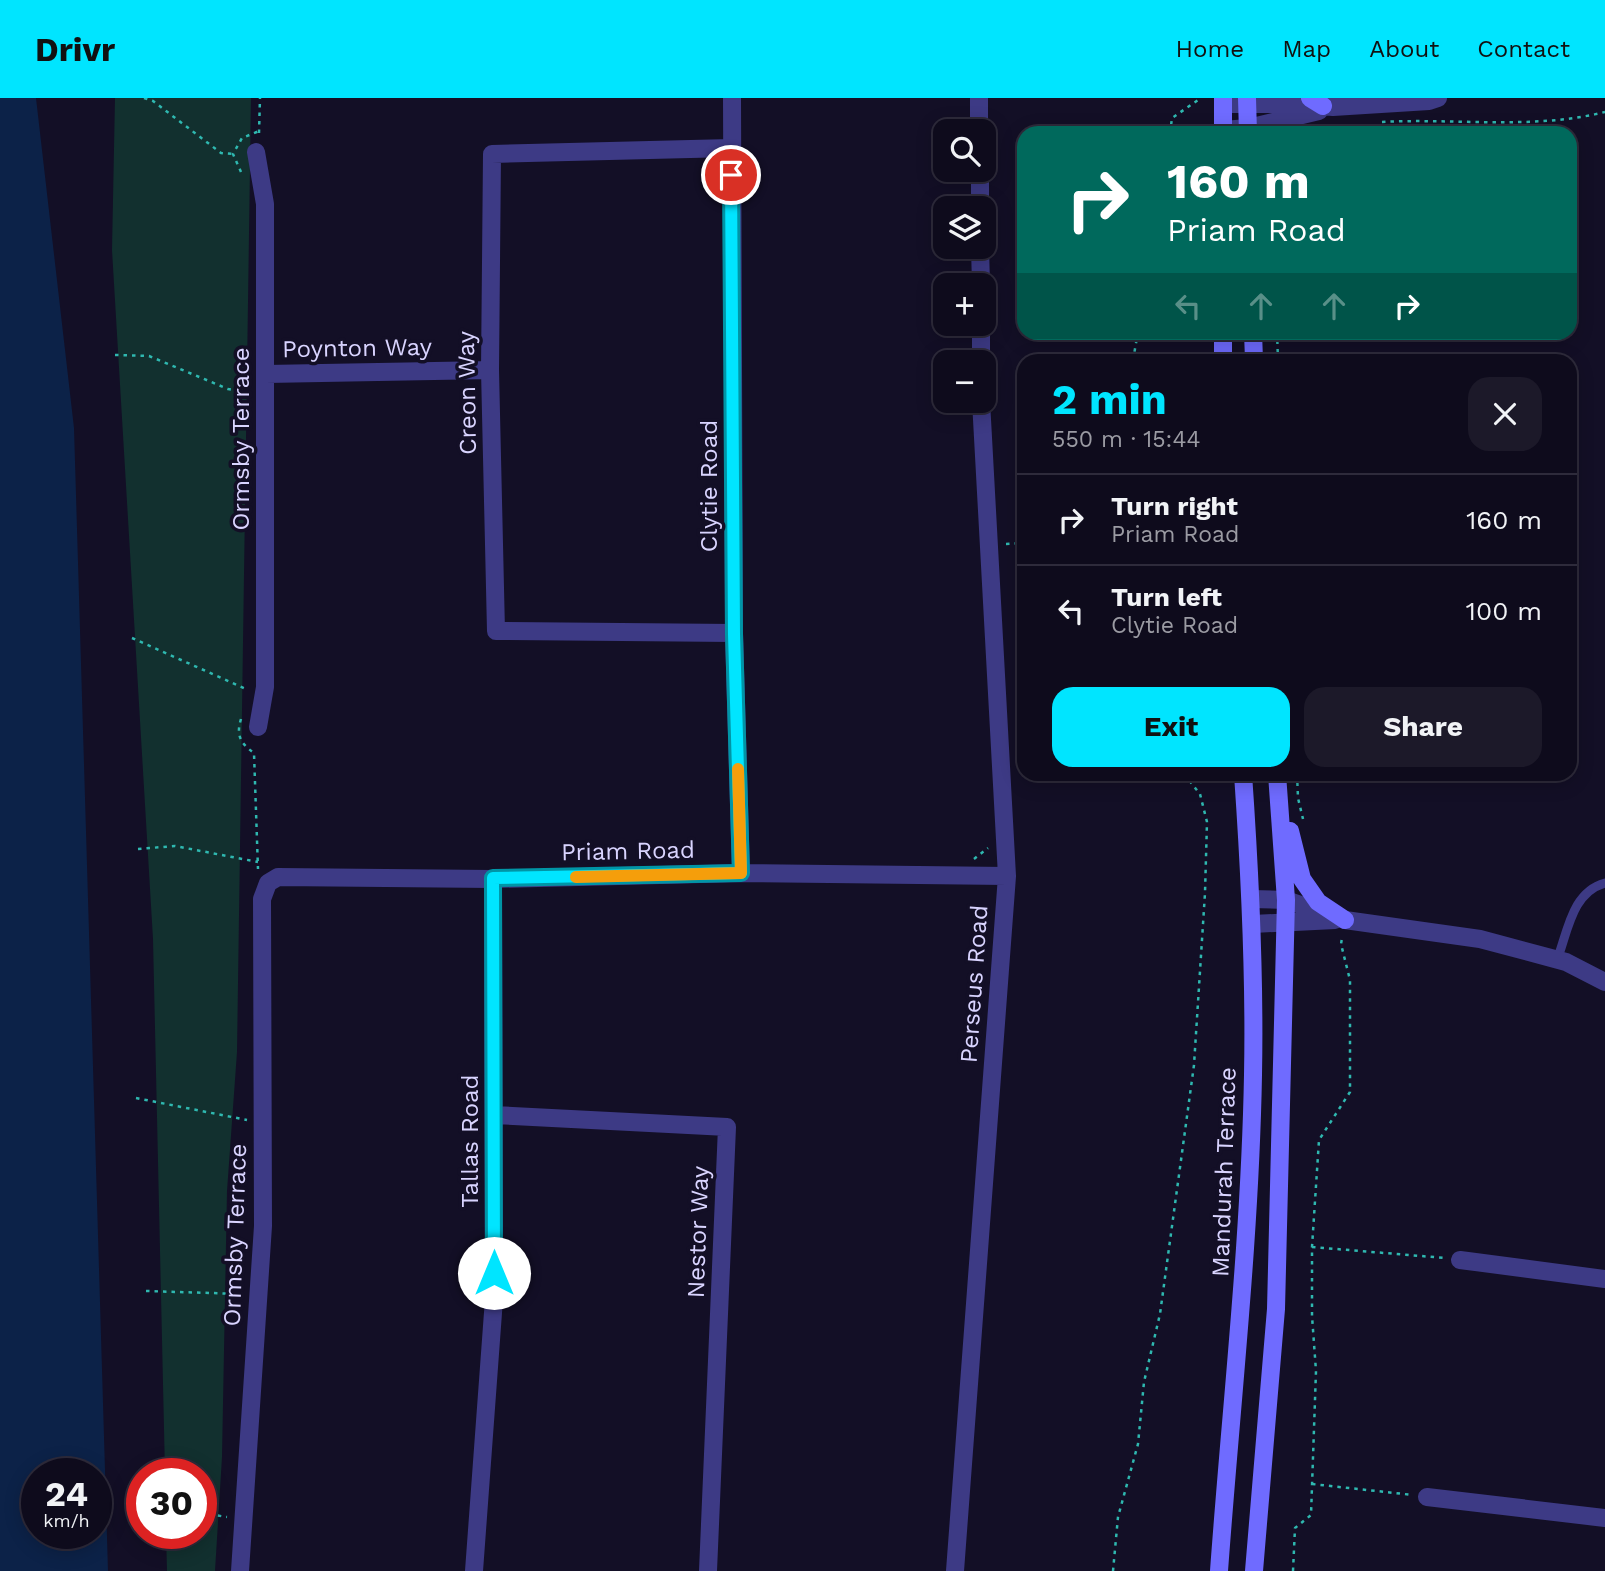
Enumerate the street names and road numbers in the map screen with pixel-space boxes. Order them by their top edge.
street label: Creon Way [452,330,482,455]
street label: Poynton Way [282,333,433,363]
street label: Ormsby Terrace [227,348,255,530]
street label: Clytie Road [695,420,723,552]
street label: Priam Road [561,836,695,866]
street label: Perseus Road [955,904,993,1064]
street label: Mandurah Terrace [1206,1067,1242,1277]
street label: Tallas Road [456,1074,484,1208]
street label: Ormsby Terrace [218,1143,252,1327]
street label: Nestor Way [682,1165,714,1299]

